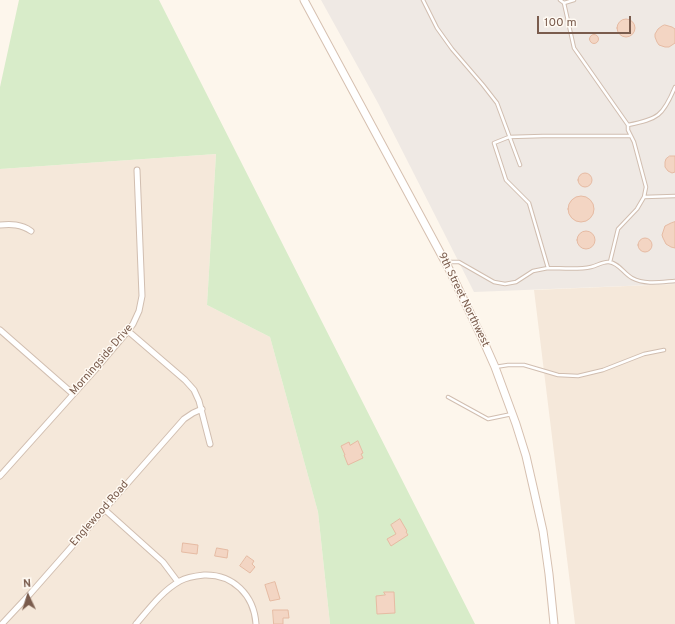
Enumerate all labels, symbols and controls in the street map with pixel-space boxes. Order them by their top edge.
scale bar [539,8,633,34]
text: 100 m [544,15,577,31]
street label: 9th Street Northwest [434,251,492,349]
street label: Morningside Drive [68,322,136,398]
street label: Englewood Road [68,479,132,549]
north arrow [8,576,48,616]
text: N [23,577,32,591]

